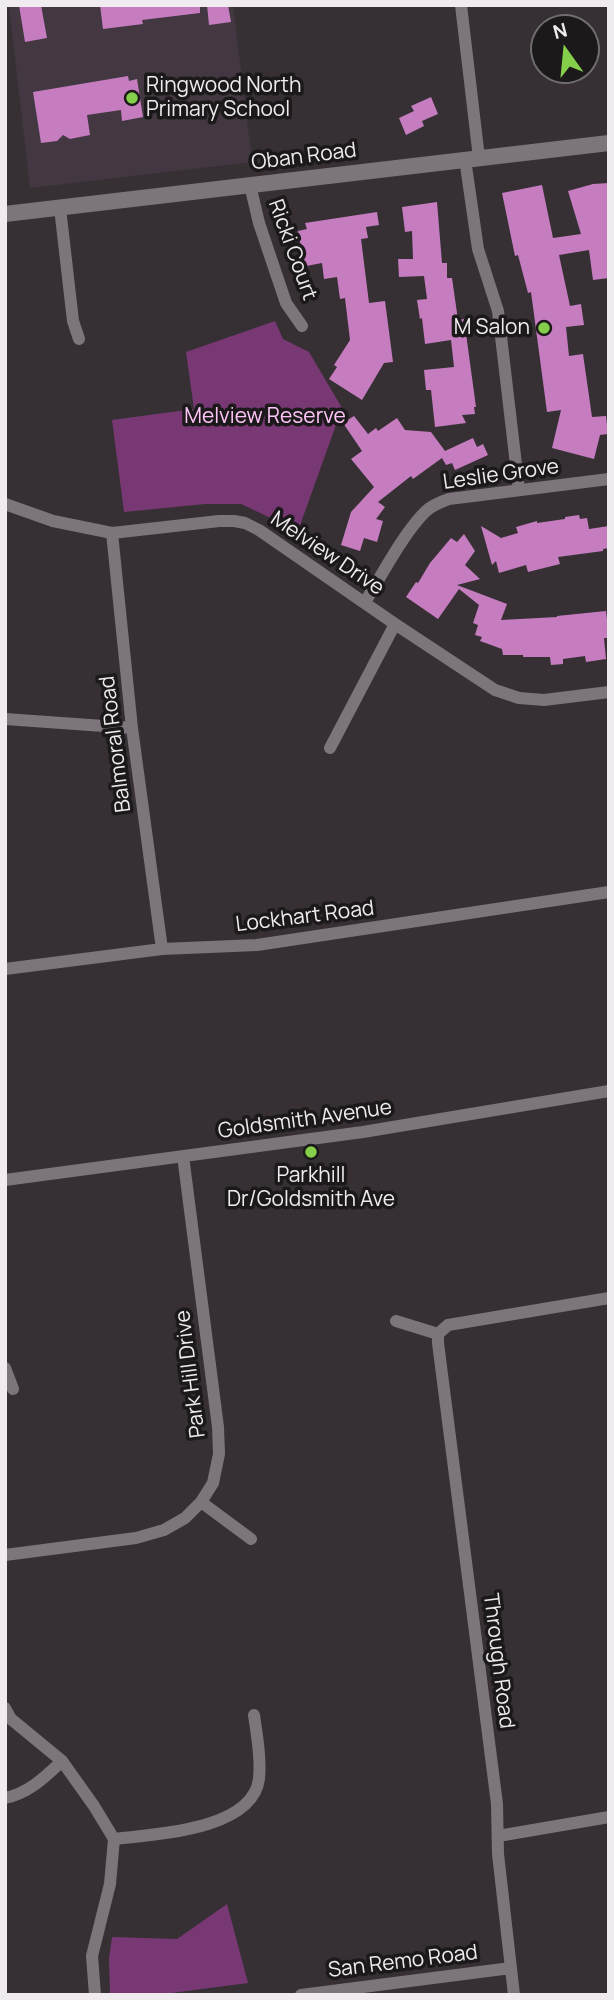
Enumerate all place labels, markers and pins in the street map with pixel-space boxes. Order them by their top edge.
place label: Ringwood North Primary School [146,73,301,123]
marker: Ringwood North Primary School [124,90,140,106]
place label: M Salon [454,315,530,341]
marker: M Salon [536,320,552,336]
marker: Parkhill Dr/Goldsmith Ave [303,1144,319,1160]
place label: Parkhill Dr/Goldsmith Ave [227,1163,395,1213]

